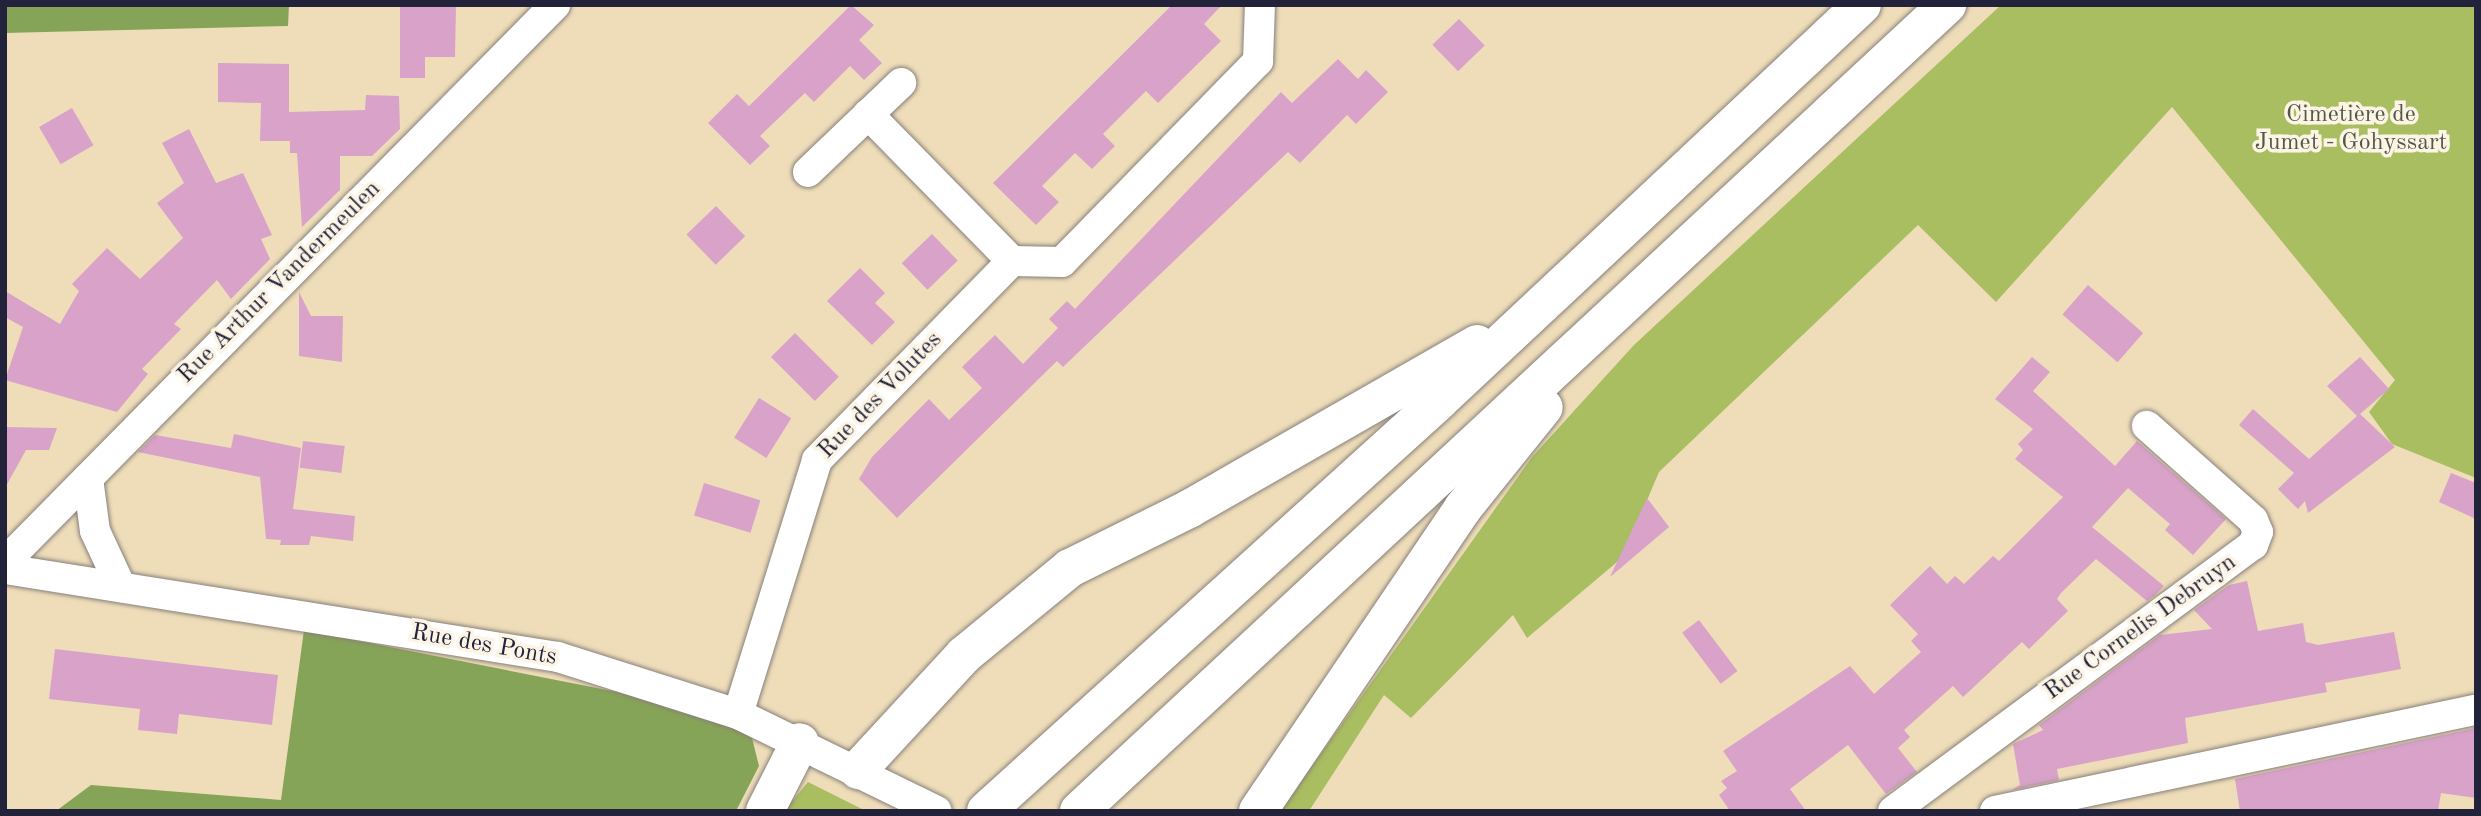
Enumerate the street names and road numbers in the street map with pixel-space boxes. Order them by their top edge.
street label: Rue Arthur Vandermeulen [173,176,387,390]
street label: Rue des Volutes [813,326,949,466]
street label: Rue Cornelis Debruyn [2039,549,2243,707]
street label: Rue des Ponts [409,619,559,673]

